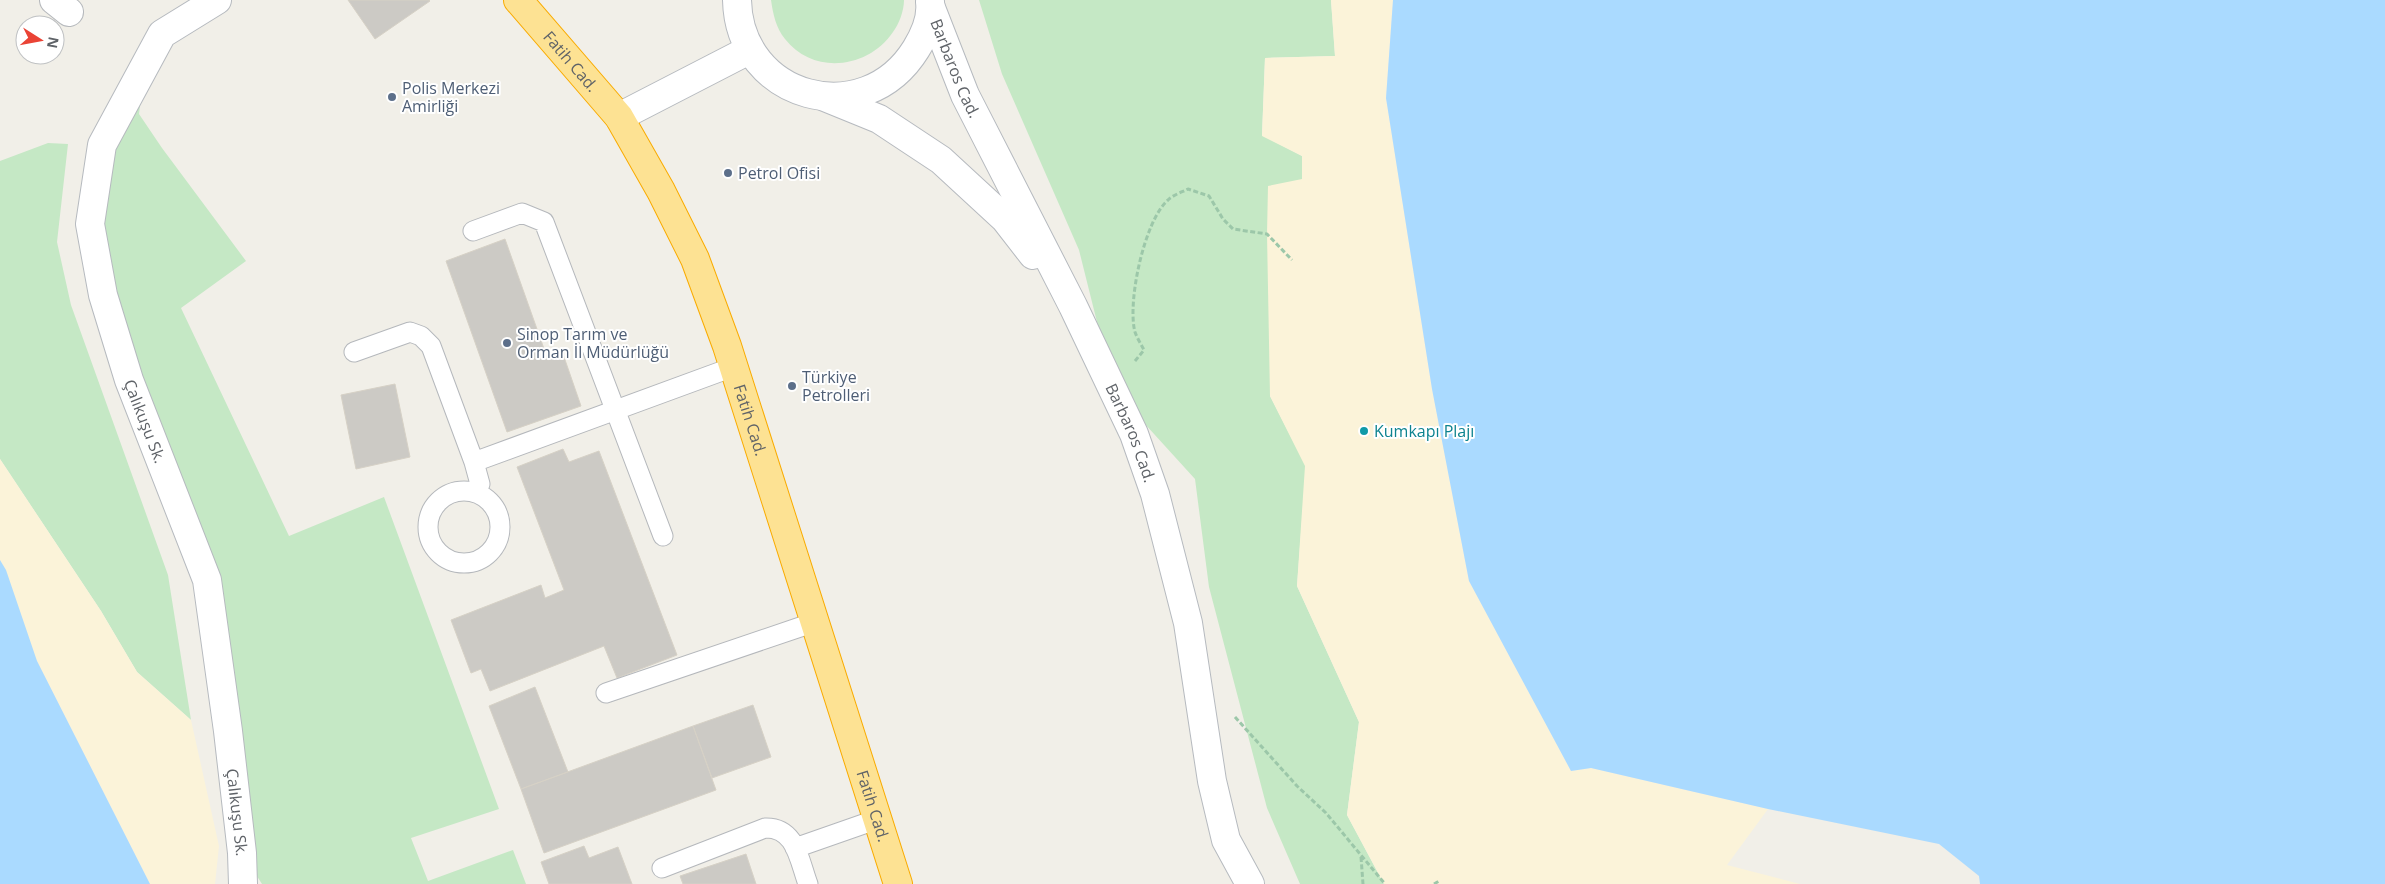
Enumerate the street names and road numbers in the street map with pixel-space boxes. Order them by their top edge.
street label: Barbaros Cad. [925,15,986,122]
street label: Fatih Cad. [538,26,603,96]
street label: Çalıkuşu Sk. [119,376,171,466]
street label: Barbaros Cad. [1100,380,1161,485]
street label: Fatih Cad. [729,381,772,458]
street label: Çalıkuşu Sk. [221,767,253,857]
street label: Fatih Cad. [852,767,895,844]

